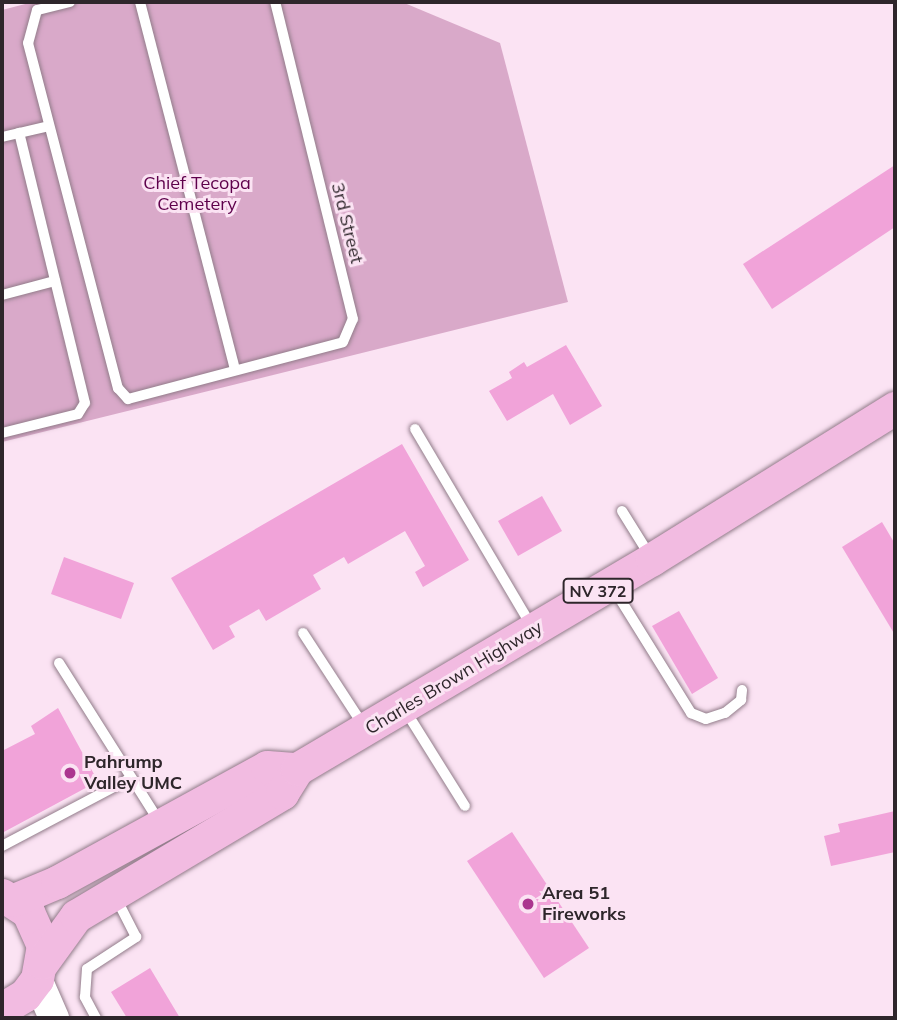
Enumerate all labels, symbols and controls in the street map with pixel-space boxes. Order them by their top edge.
park label: Chief Tecopa Cemetery [143,173,251,216]
street label: 3rd Street [327,180,367,266]
road number: NV 372 [561,578,635,604]
street label: Charles Brown Highway [362,617,546,739]
place label: Pahrump Valley UMC [84,752,182,794]
marker: Pahrump Valley UMC [62,765,78,781]
place label: Area 51 Fireworks [542,883,626,926]
marker: Area 51 Fireworks [520,896,536,912]

